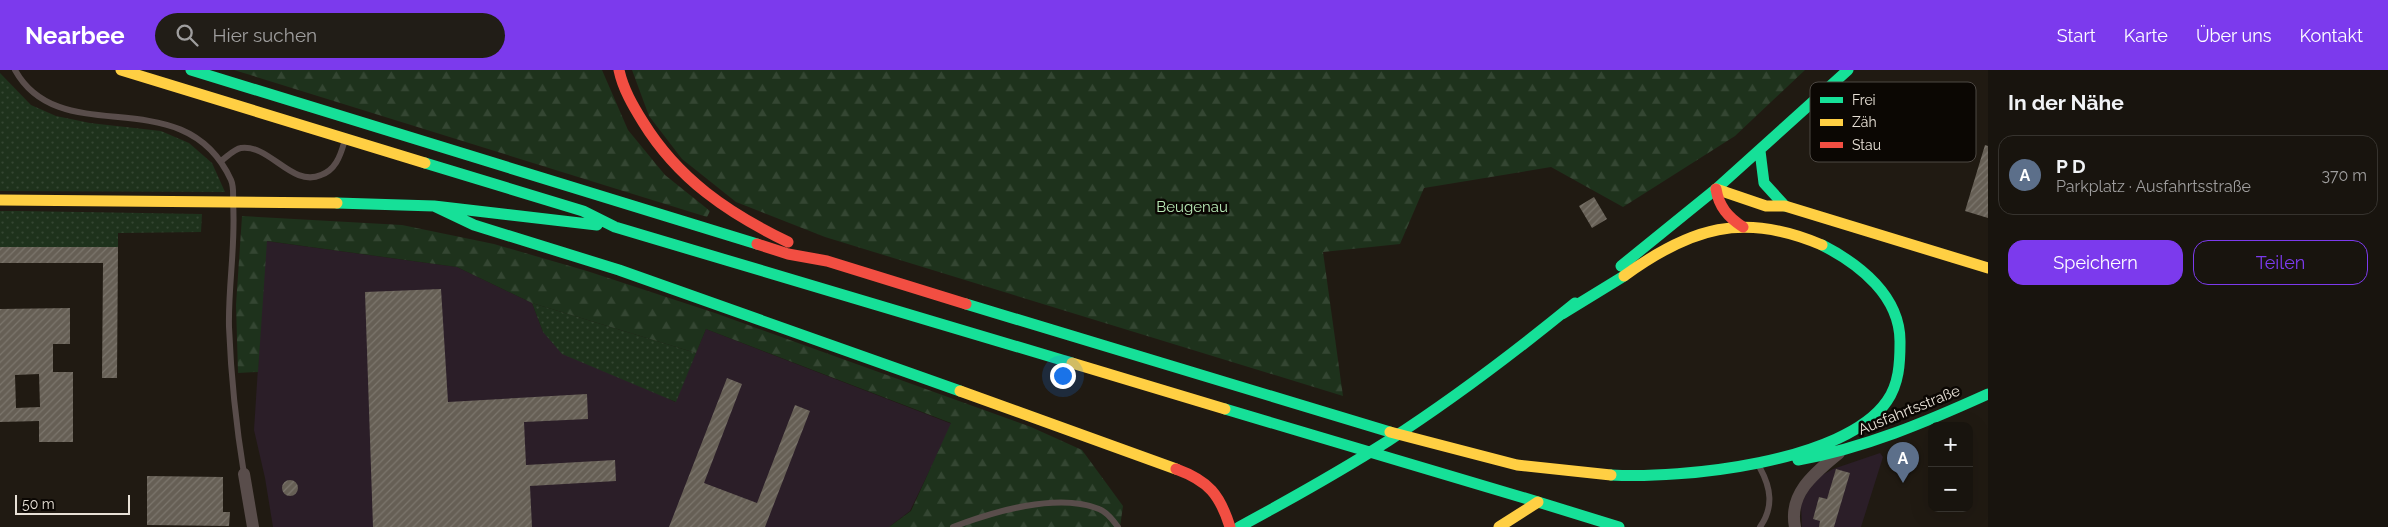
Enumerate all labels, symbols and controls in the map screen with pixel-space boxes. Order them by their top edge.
search box [155,13,505,58]
text: Nearbee [25,21,125,50]
icon: search [173,21,201,49]
text: Hier suchen [213,24,317,46]
text: Start [2057,25,2096,46]
text: Karte [2124,25,2168,46]
text: Über uns [2196,25,2271,46]
text: Kontakt [2299,25,2363,46]
legend [1810,82,1976,162]
text: In der Nähe [2008,90,2124,115]
text: Frei [1852,92,1876,108]
text: Zäh [1852,114,1877,130]
text: Stau [1852,137,1881,153]
text: P D [2056,155,2086,177]
text: A [2020,166,2030,185]
text: 370 m [2321,166,2367,185]
text: Parkplatz · Ausfahrtsstraße [2056,177,2251,196]
park label: Beugenau [1156,198,1228,216]
button: Speichern [2008,240,2183,285]
button: Teilen [2193,240,2368,285]
your location [1050,363,1076,389]
street label: Ausfahrtsstraße [1855,381,1963,439]
map controls [1928,422,1973,512]
button: + [1928,422,1973,467]
pin: A [1887,442,1919,483]
button: − [1928,467,1973,512]
scale bar [15,492,130,515]
text: 50 m [22,496,55,512]

